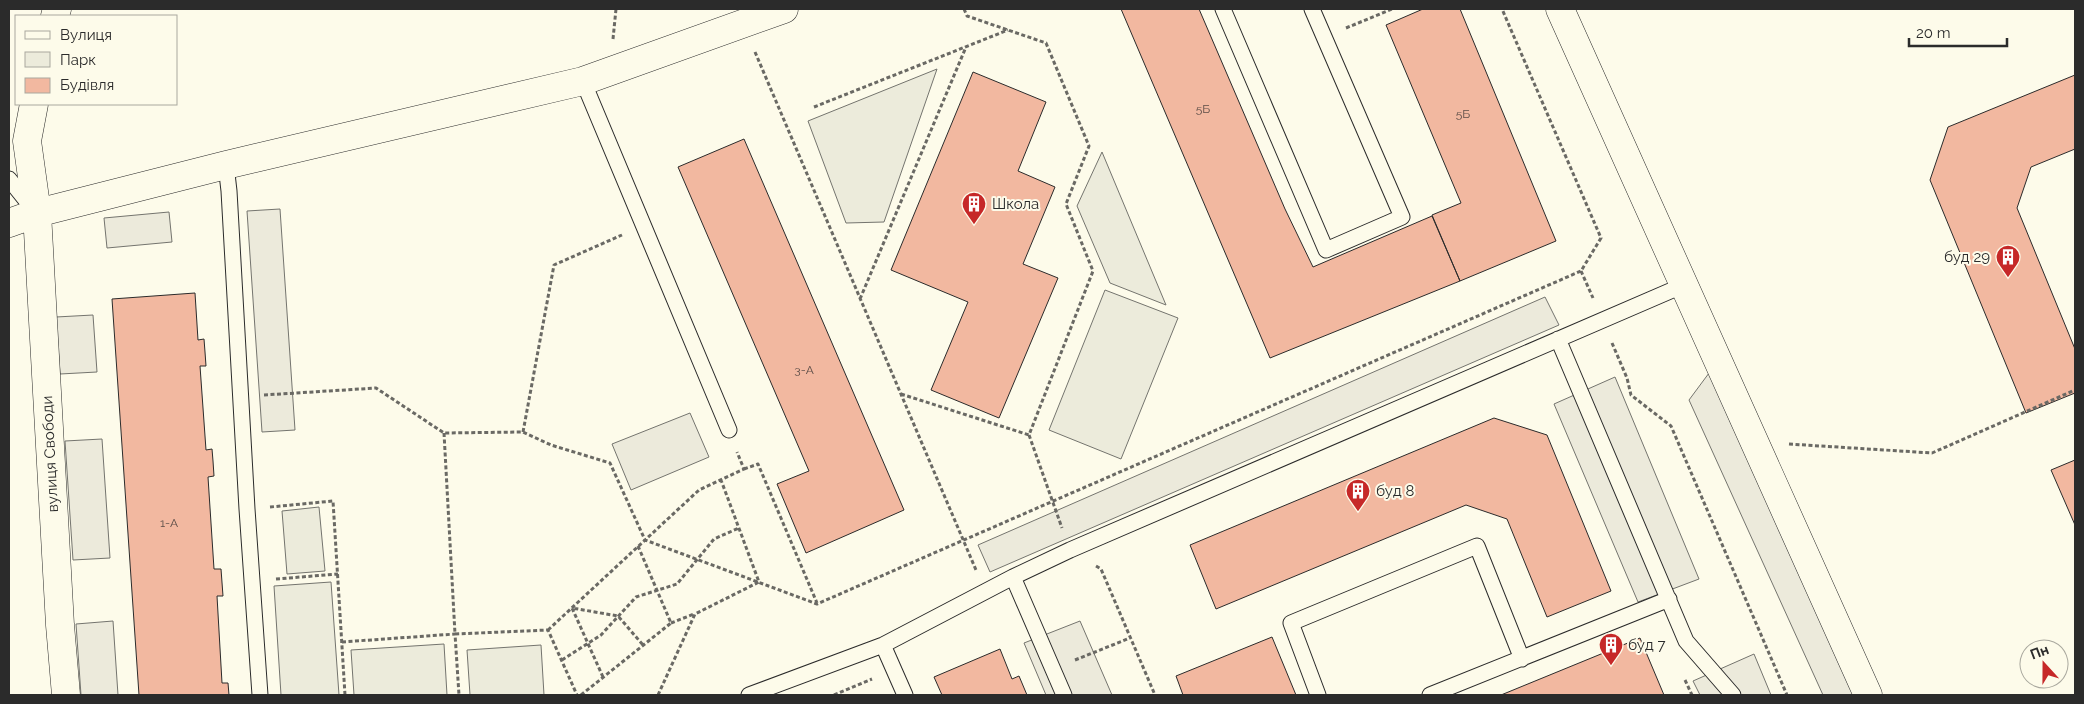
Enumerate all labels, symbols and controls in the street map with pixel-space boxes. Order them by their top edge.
legend [15,15,178,105]
scale bar [1909,15,2006,47]
text: 20 m [1916,24,1951,42]
text: Вулиця [60,26,112,44]
text: Парк [60,51,96,69]
text: Будівля [60,76,114,94]
house number: 5Б [1196,102,1210,116]
house number: 5Б [1456,107,1470,121]
building icon: Школа [961,191,987,225]
place label: Школа [992,195,1039,213]
building icon: буд 29 [1995,244,2021,278]
place label: буд 29 [1944,248,1990,266]
house number: 3-А [794,363,814,377]
street label: вулиця Свободи [38,395,62,513]
building icon: буд 8 [1345,478,1371,512]
place label: буд 8 [1376,482,1414,500]
house number: 1-А [160,516,178,530]
building icon: буд 7 [1598,632,1624,666]
place label: буд 7 [1628,636,1666,654]
north arrow [2019,639,2069,689]
text: Пн [2028,641,2051,663]

